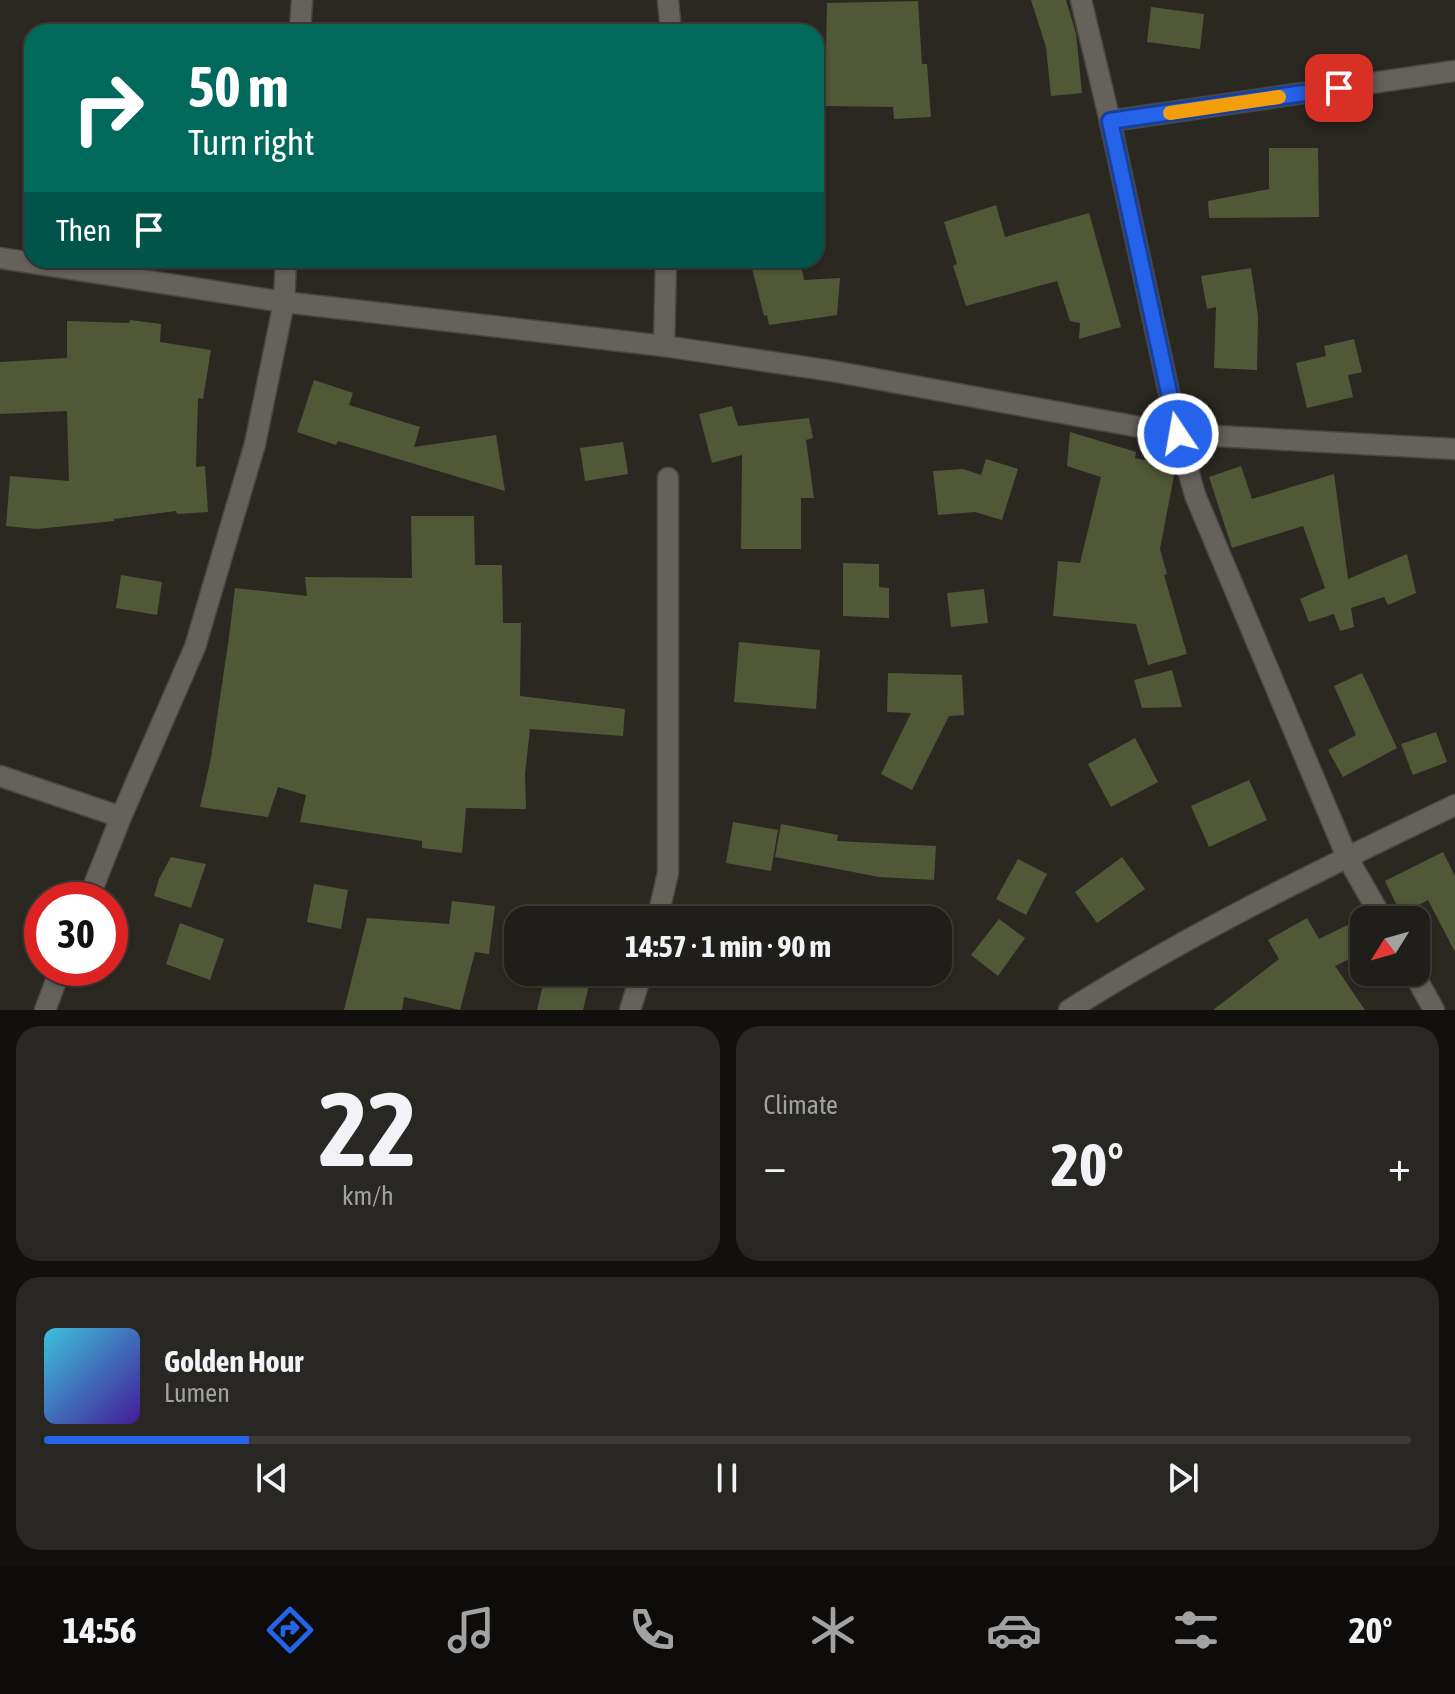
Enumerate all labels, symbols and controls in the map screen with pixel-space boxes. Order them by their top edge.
pin [1305,54,1373,122]
text: 50 m [188,55,289,119]
icon: right [56,56,160,160]
icon: arrive [1317,66,1361,110]
text: Turn right [188,121,315,163]
icon: arrive [127,208,171,252]
text: Then [56,213,111,247]
position arrow [1136,392,1220,476]
speed limit sign: 30 [24,882,128,986]
north arrow [1350,906,1430,986]
map controls [1350,906,1430,986]
text: 14:57 · 1 min · 90 m [625,929,831,963]
text: 22 [319,1069,417,1188]
text: Climate [764,1090,838,1120]
text: 20° [1051,1130,1124,1199]
text: − [764,1140,786,1190]
text: + [1388,1140,1411,1190]
text: km/h [342,1181,394,1211]
text: Golden Hour [164,1344,303,1378]
text: Lumen [164,1378,230,1408]
icon: previous [250,1456,294,1500]
icon: pause [705,1456,749,1500]
icon: next [1161,1456,1205,1500]
icon: directions [262,1602,318,1658]
icon: music [443,1602,499,1658]
icon: phone [624,1602,680,1658]
icon: climate [805,1602,861,1658]
icon: car [986,1602,1042,1658]
icon: filters [1168,1602,1224,1658]
text: 14:56 [63,1609,137,1651]
text: 20° [1349,1609,1392,1651]

